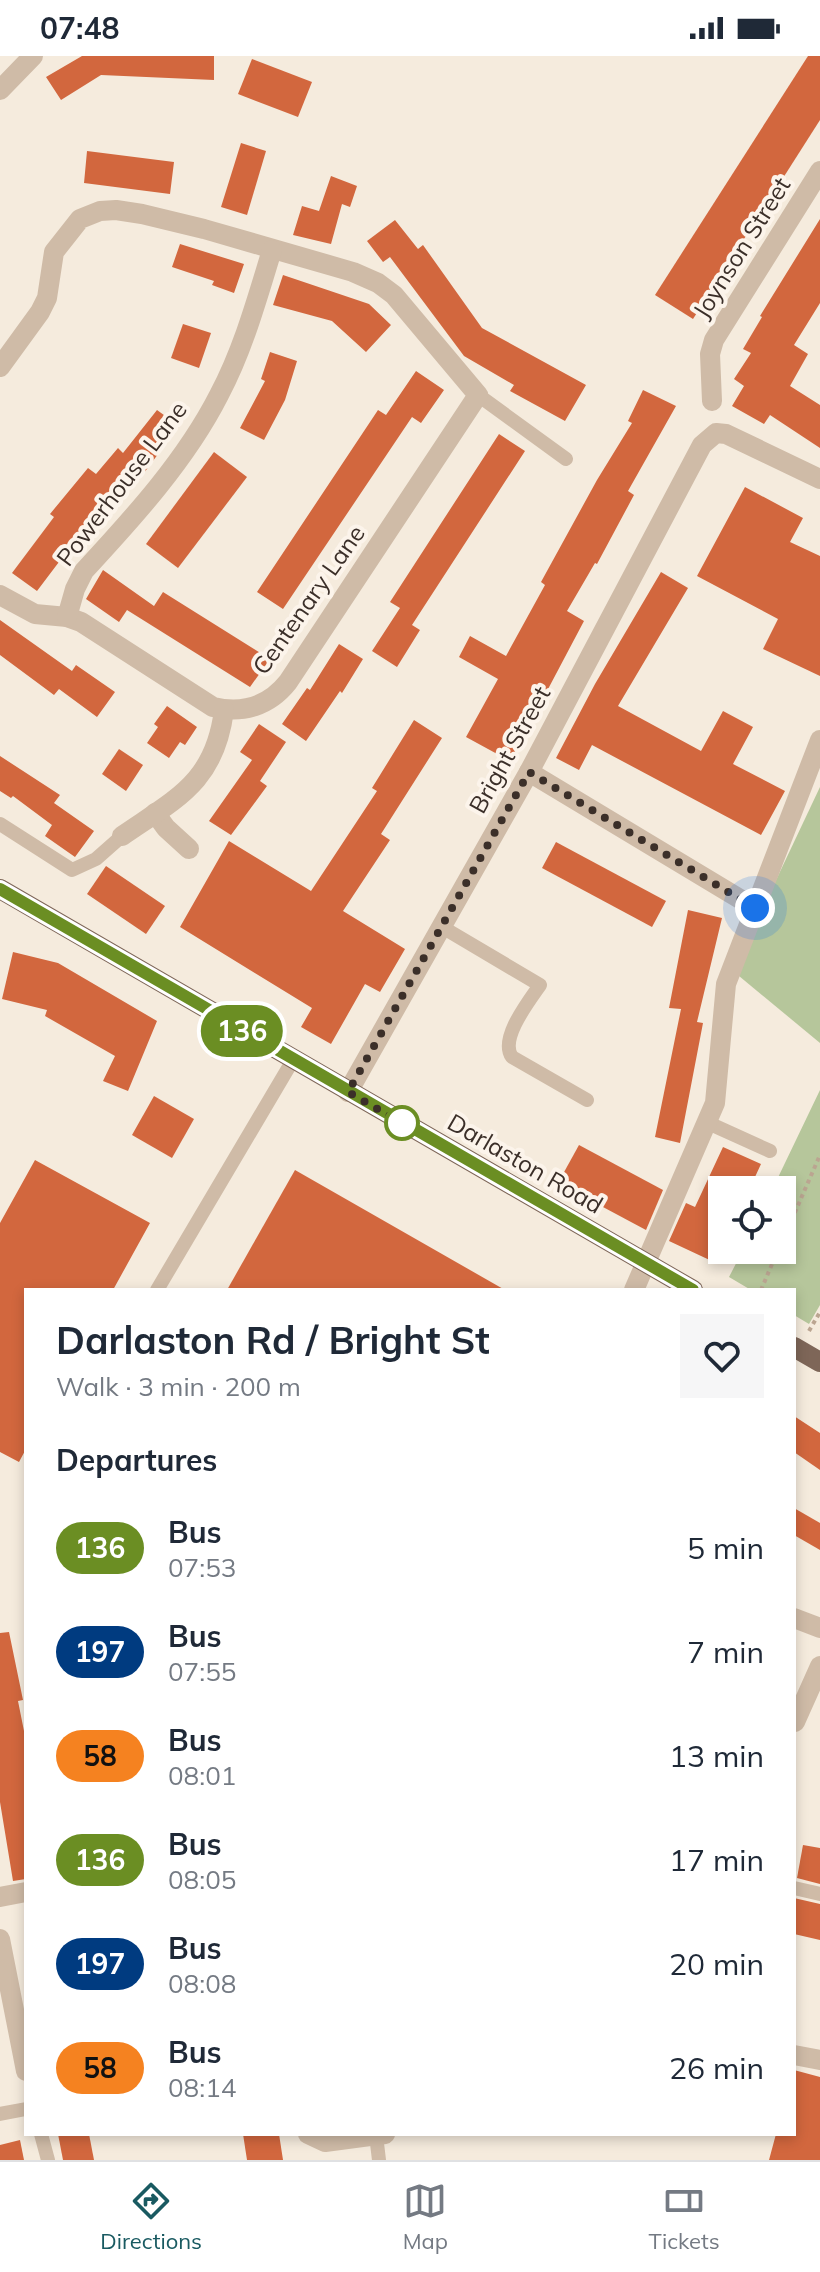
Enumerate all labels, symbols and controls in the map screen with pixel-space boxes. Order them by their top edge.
text: 07:48 [40,9,119,47]
street label: Joynson Street [686,171,796,323]
street label: Powerhouse Lane [49,395,193,572]
street label: Centenary Lane [246,519,371,680]
street label: Bright Street [462,681,556,818]
your location [735,888,775,928]
line badge: 136 [196,1005,288,1057]
text: 136 [217,1013,267,1048]
unlabelled marker [385,1106,419,1140]
street label: Darlaston Road [443,1107,608,1220]
map controls [708,1176,796,1264]
button: locate [708,1176,796,1264]
button: heart [680,1314,764,1398]
text: Darlaston Rd / Bright St [56,1316,490,1364]
text: Walk · 3 min · 200 m [56,1370,301,1403]
text: Departures [56,1441,217,1479]
text: Bus [168,1513,222,1551]
text: 5 min [687,1529,764,1567]
text: 136 [75,1530,125,1565]
text: 07:53 [168,1551,236,1584]
text: Bus [168,1617,222,1655]
text: 7 min [687,1633,764,1671]
text: 197 [75,1634,125,1669]
text: 07:55 [168,1655,236,1688]
text: Bus [168,1721,222,1759]
text: 13 min [669,1737,764,1775]
text: 58 [83,1738,117,1773]
text: 08:01 [168,1759,236,1792]
text: Bus [168,1825,222,1863]
text: 17 min [669,1841,764,1879]
text: 136 [75,1842,125,1877]
text: 08:05 [168,1863,236,1896]
text: Bus [168,1929,222,1967]
text: 20 min [669,1945,764,1983]
text: 197 [75,1946,125,1981]
text: 08:08 [168,1967,236,2000]
text: Bus [168,2033,222,2071]
text: 26 min [669,2049,764,2087]
text: 58 [83,2050,117,2085]
text: 08:14 [168,2071,236,2104]
tab: Directions [100,2179,202,2255]
tab: Map [403,2179,448,2255]
tab: Tickets [649,2179,720,2255]

